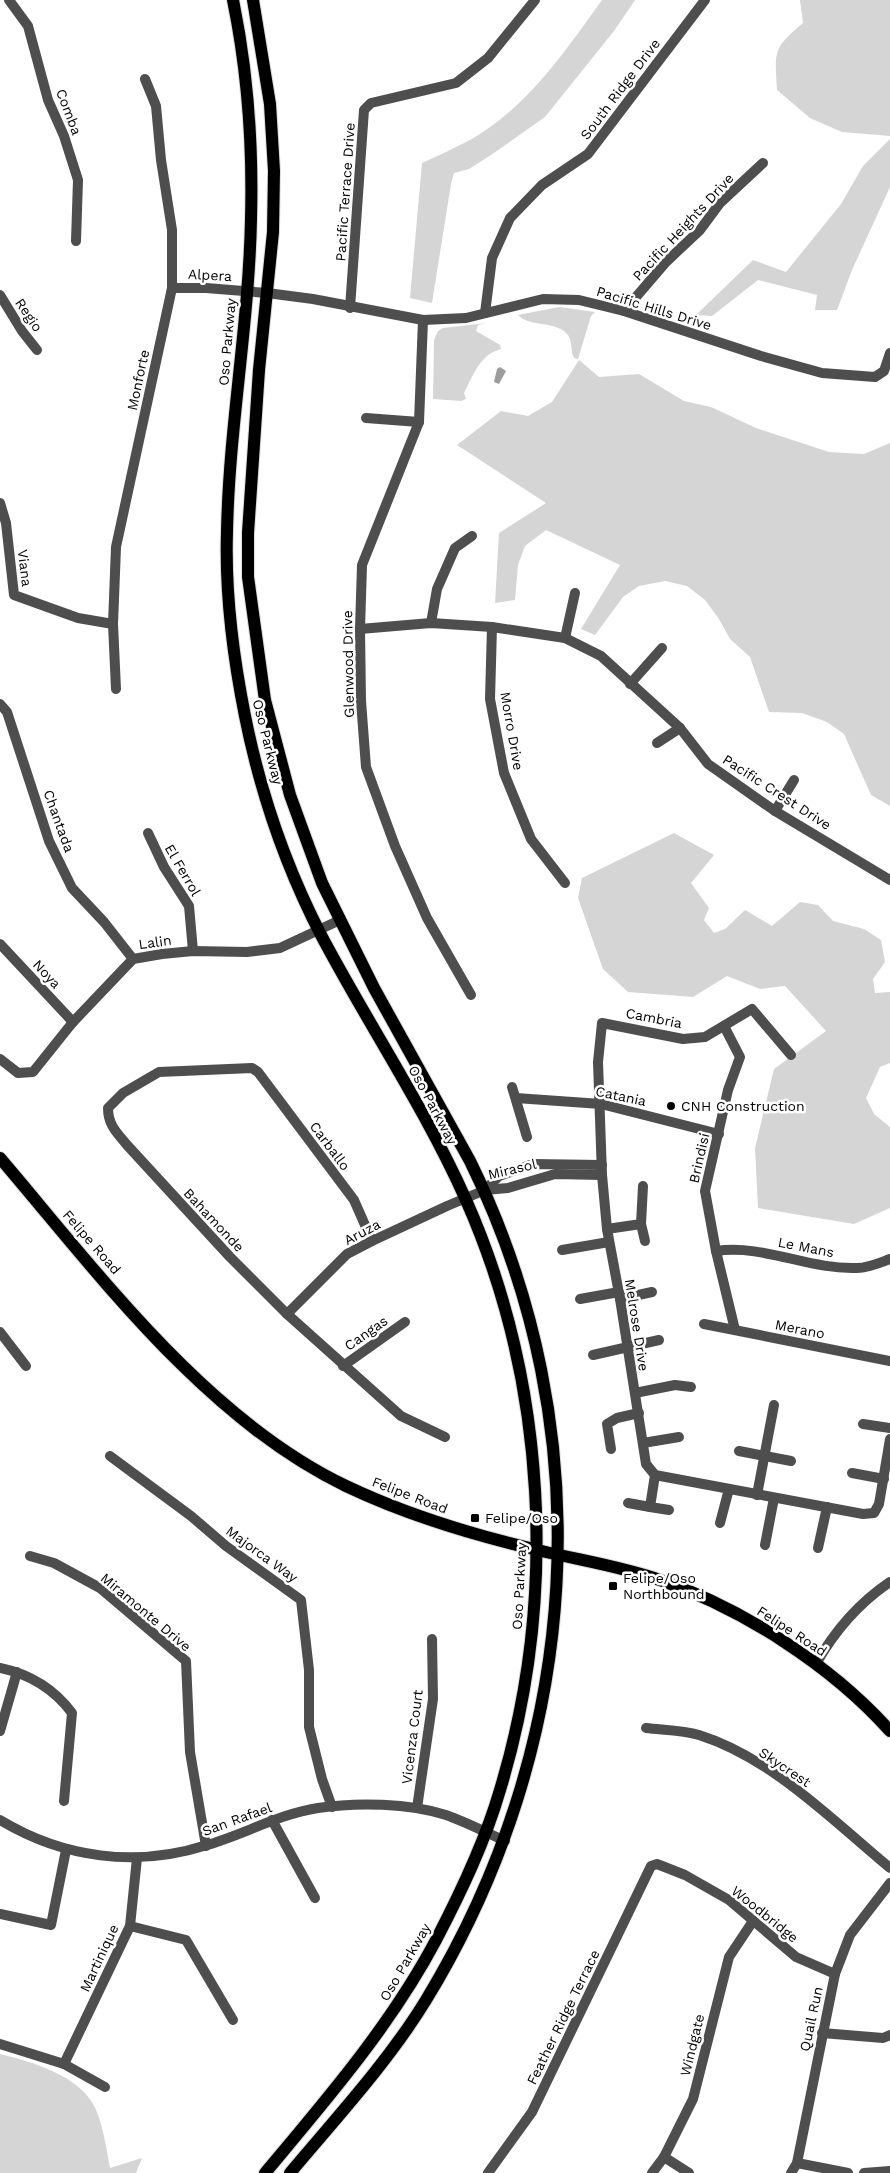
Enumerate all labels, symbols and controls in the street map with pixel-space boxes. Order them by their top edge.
street label: South Ridge Drive [577,35,663,143]
street label: Comba [53,87,85,137]
street label: Pacific Terrace Drive [332,122,358,262]
street label: Pacific Heights Drive [629,170,737,284]
street label: Alpera [188,266,232,284]
street label: Pacific Hills Drive [595,283,713,333]
street label: Regio [12,295,46,335]
street label: Oso Parkway [215,297,239,386]
street label: Monforte [124,348,152,412]
street label: Viana [15,549,35,588]
street label: Glenwood Drive [339,610,357,718]
street label: Morro Drive [497,690,527,772]
street label: Oso Parkway [250,698,287,787]
street label: Pacific Crest Drive [720,751,834,833]
street label: Chantada [40,788,78,854]
street label: El Ferrol [162,841,205,899]
street label: Lalin [138,932,172,952]
street label: Noya [30,956,64,992]
street label: Cambria [624,1005,684,1031]
street label: Oso Parkway [405,1063,461,1148]
street label: Catania [594,1083,648,1109]
place label: CNH Construction [681,1098,805,1114]
marker: CNH Construction [665,1100,677,1112]
street label: Carballo [306,1118,354,1174]
street label: Brindisi [685,1131,713,1185]
street label: Mirasol [486,1156,538,1182]
street label: Bahamonde [181,1185,247,1255]
street label: Felipe Road [60,1207,124,1277]
street label: Aruza [341,1216,383,1248]
street label: Le Mans [777,1234,835,1260]
street label: Melrose Drive [622,1278,652,1372]
street label: Cangas [341,1312,391,1354]
street label: Merano [774,1316,826,1342]
street label: Felipe Road [370,1473,450,1517]
place label: Felipe/Oso [485,1510,558,1526]
marker: Felipe/Oso [469,1512,481,1524]
street label: Majorca Way [223,1523,302,1586]
street label: Oso Parkway [509,1541,529,1630]
street label: Miramonte Drive [98,1570,194,1654]
place label: Felipe/Oso Northbound [623,1570,705,1602]
marker: Felipe/Oso Northbound [607,1580,619,1592]
street label: Felipe Road [754,1603,830,1659]
street label: Vicenza Court [398,1689,426,1785]
street label: Skycrest [756,1744,814,1790]
street label: San Rafael [200,1799,275,1839]
street label: Woodbridge [728,1882,802,1946]
street label: Oso Parkway [376,1919,434,2004]
street label: Martinique [76,1922,122,1994]
street label: Feather Ridge Terrace [523,1947,603,2087]
street label: Quail Run [796,1985,826,2053]
street label: Windgate [677,2012,707,2078]

